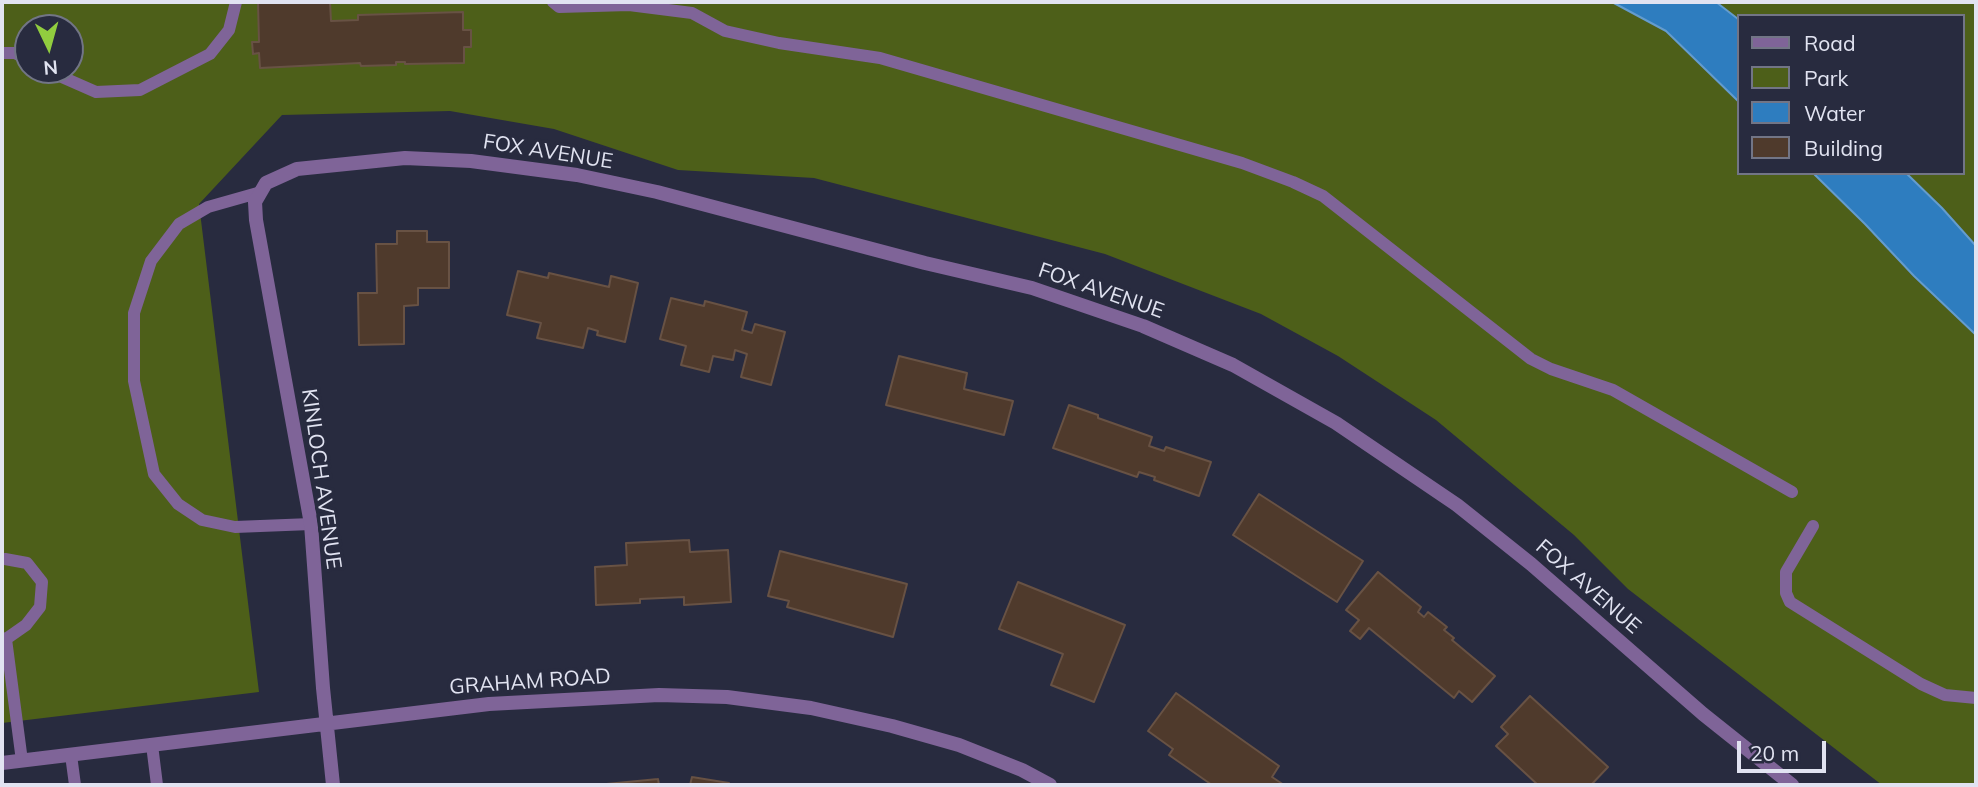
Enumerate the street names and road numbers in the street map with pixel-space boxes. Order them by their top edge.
street label: FOX AVENUE [481,129,615,175]
street label: FOX AVENUE [1035,258,1167,324]
street label: KINLOCH AVENUE [296,387,346,571]
street label: FOX AVENUE [1530,535,1646,639]
street label: GRAHAM ROAD [449,664,611,700]

